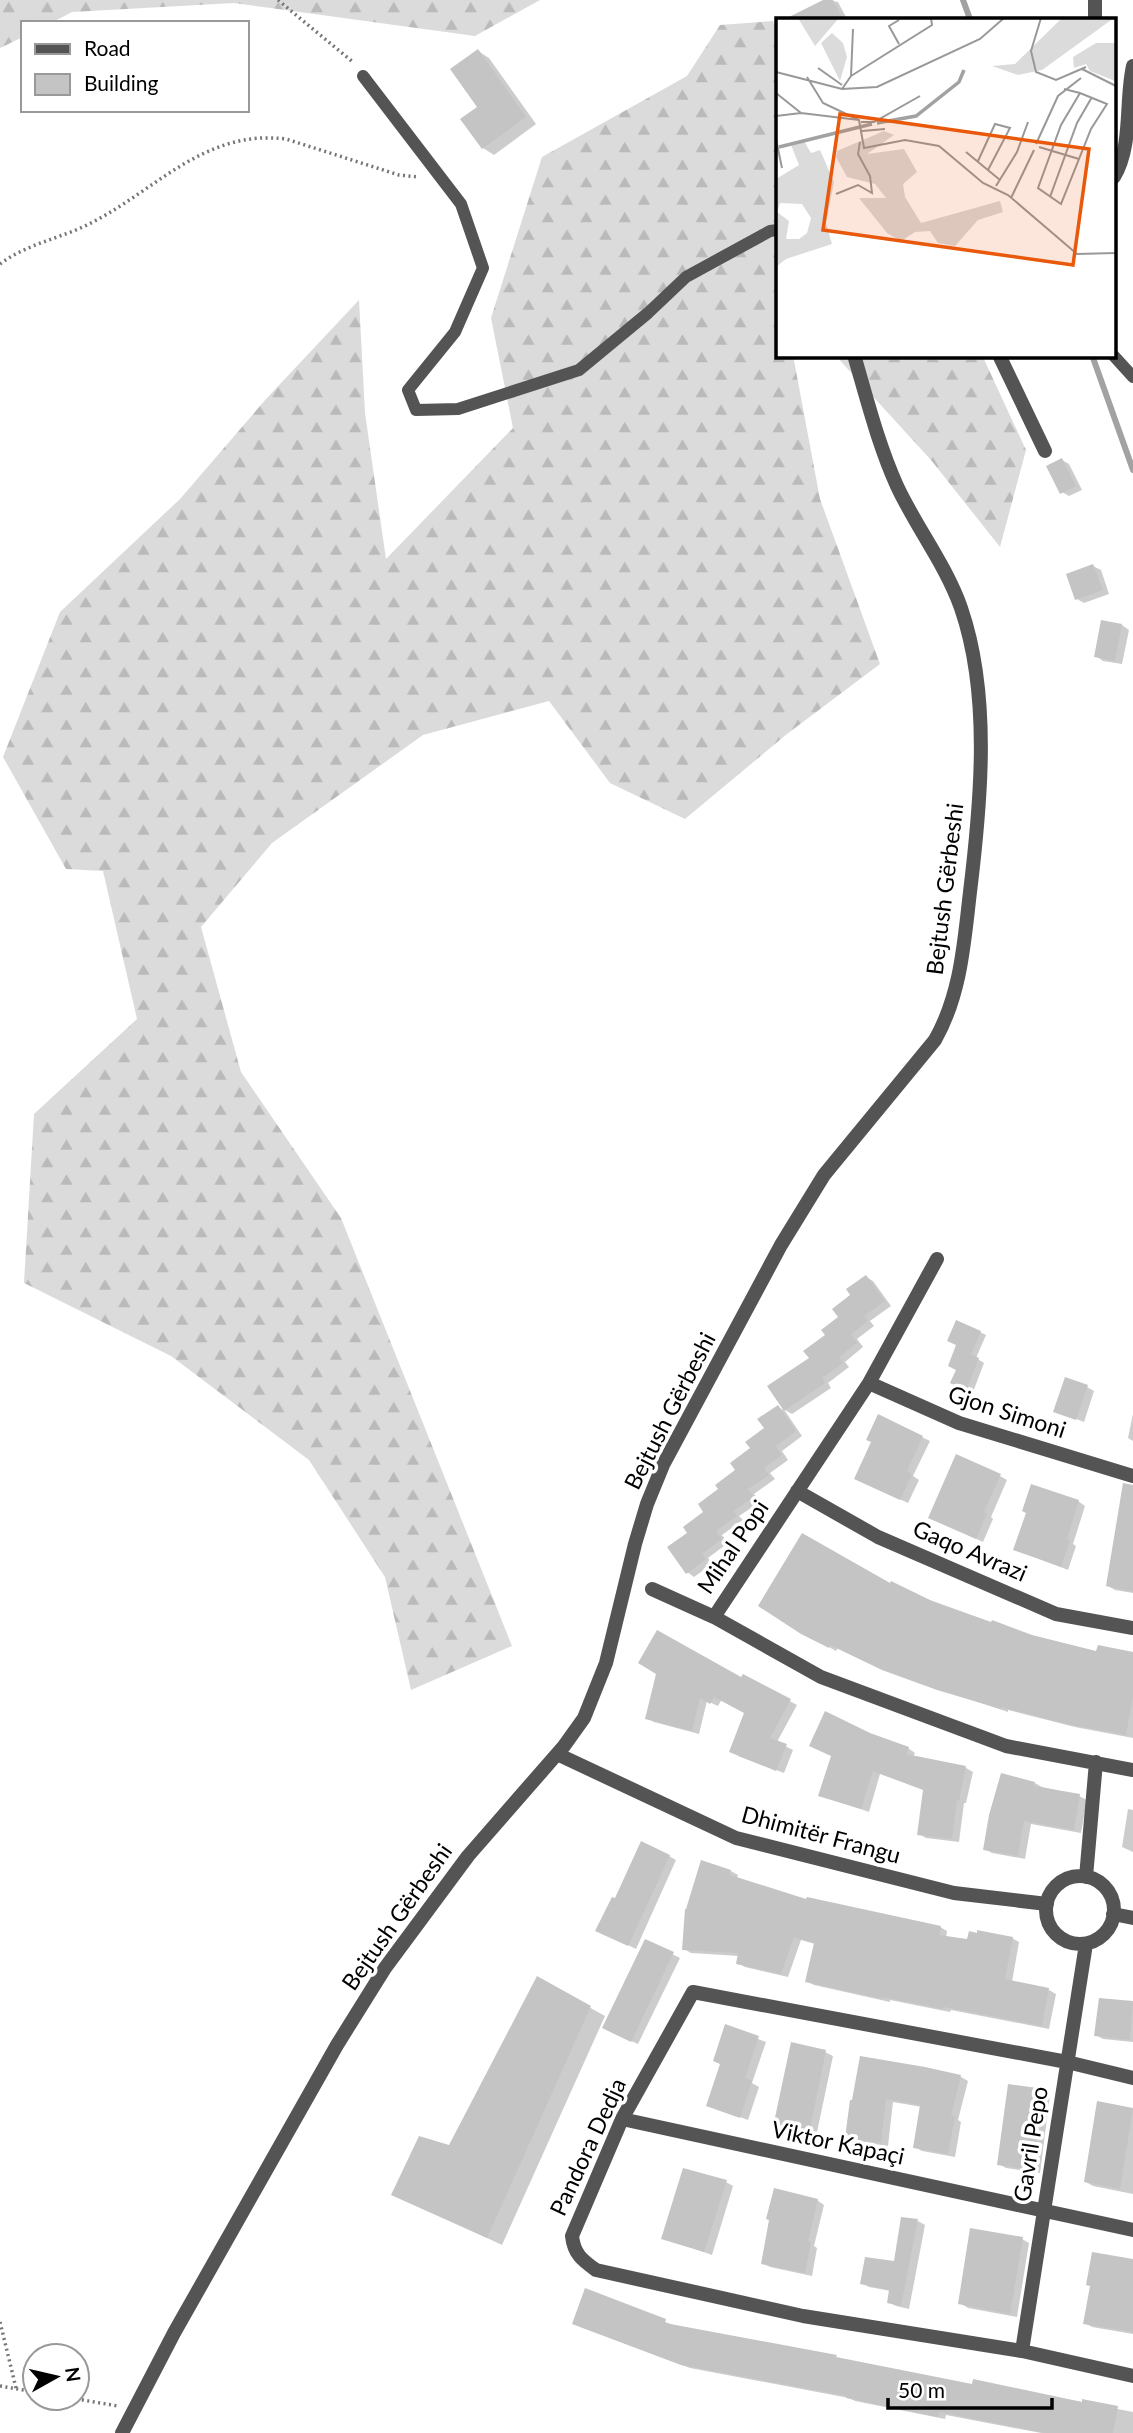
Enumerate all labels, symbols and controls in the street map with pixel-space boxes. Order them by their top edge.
inset map [776,18,1116,357]
legend [21,21,248,112]
text: Road [84,35,131,60]
text: Building [84,70,159,95]
street label: Bejtush Gërbeshi [920,802,968,976]
street label: Bejtush Gërbeshi [617,1327,721,1494]
street label: Gjon Simoni [945,1379,1070,1443]
street label: Mihal Popi [691,1494,774,1599]
street label: Gaqo Avrazi [909,1514,1032,1587]
street label: Dhimitër Frangu [739,1799,904,1869]
street label: Bejtush Gërbeshi [335,1838,457,1995]
street label: Pandora Dedja [543,2073,631,2220]
street label: Gavril Pepo [1007,2084,1053,2203]
street label: Viktor Kapaçi [769,2114,907,2170]
north arrow [21,2342,91,2412]
text: N [61,2366,86,2383]
scale bar [888,2366,1052,2410]
text: 50 m [898,2377,945,2402]

